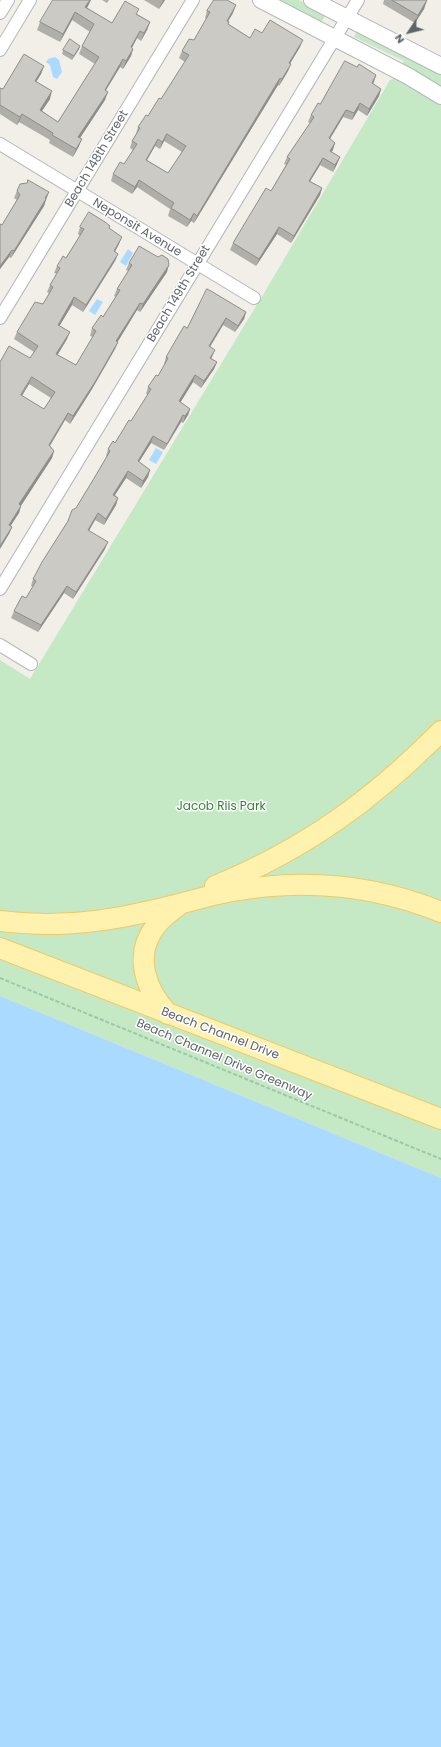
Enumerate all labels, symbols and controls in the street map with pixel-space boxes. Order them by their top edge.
north arrow [389,12,429,52]
text: N [390,31,408,47]
street label: Beach 148th Street [62,108,132,210]
street label: Neponsit Avenue [90,196,184,260]
street label: Beach 149th Street [144,243,214,345]
park label: Jacob Riis Park [176,800,266,814]
street label: Beach Channel Drive [159,1005,281,1063]
street label: Beach Channel Drive Greenway [134,1016,314,1104]

